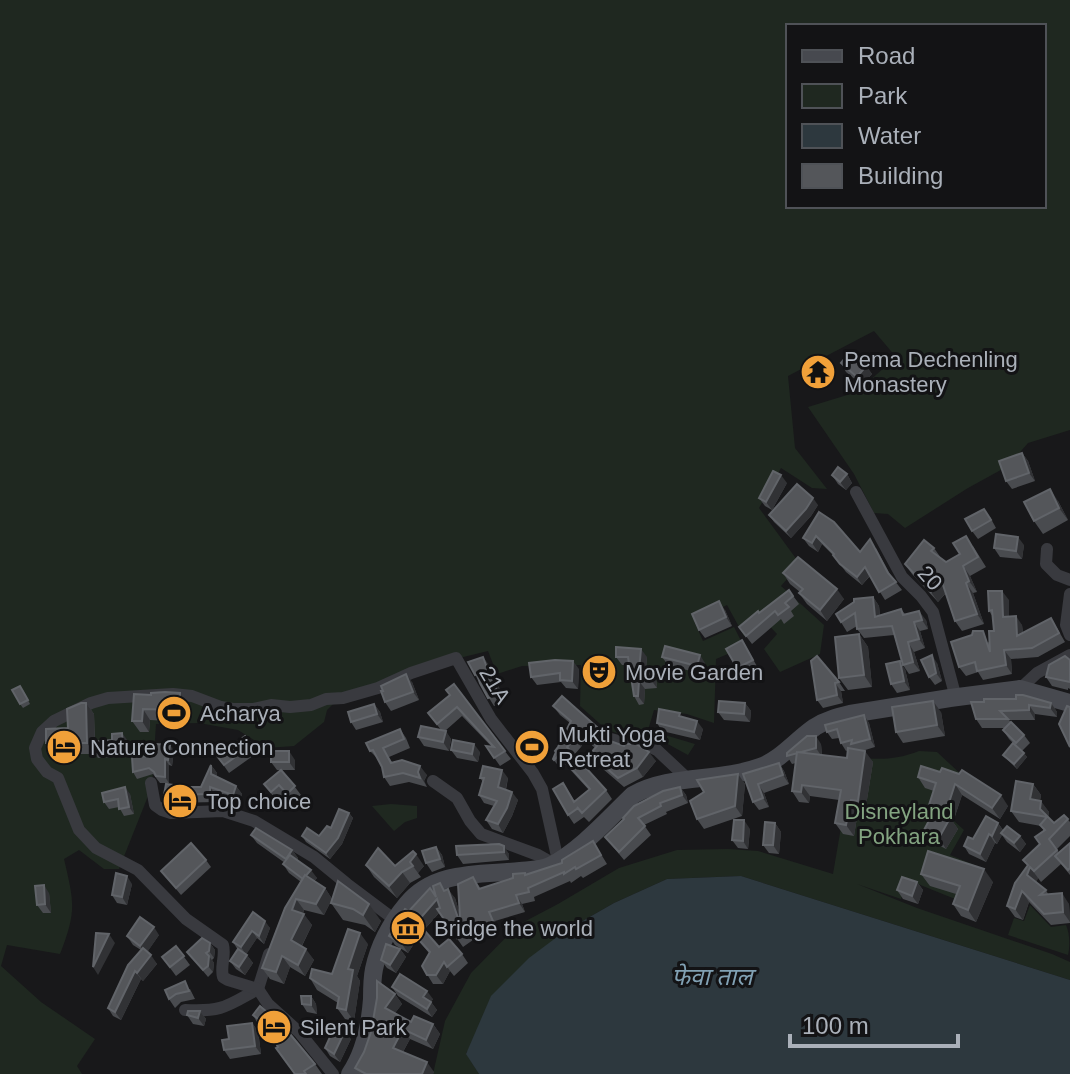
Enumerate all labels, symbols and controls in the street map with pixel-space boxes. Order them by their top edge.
legend [786,24,1046,208]
text: Road [858,42,915,69]
text: Park [858,82,908,109]
text: Water [858,122,921,149]
text: Building [858,162,943,189]
place label: Pema Dechenling Monastery [844,347,1018,397]
temple icon: Pema Dechenling Monastery [799,353,837,391]
street label: 20 [913,561,947,595]
theatre icon: Movie Garden [580,653,618,691]
place label: Movie Garden [625,660,763,685]
street label: 21A [474,662,516,708]
sports icon: Acharya [155,694,193,732]
place label: Acharya [200,701,281,726]
place label: Mukti Yoga Retreat [558,722,666,772]
hotel icon: Nature Connection [45,728,83,766]
sports icon: Mukti Yoga Retreat [513,728,551,766]
place label: Nature Connection [90,735,273,760]
hotel icon: Top choice [161,782,199,820]
place label: Top choice [206,789,311,814]
park label: Disneyland Pokhara [845,799,953,849]
museum icon: Bridge the world [389,909,427,947]
place label: Bridge the world [434,916,593,941]
water label: फेवा ताल [672,963,757,990]
scale bar [790,998,958,1048]
hotel icon: Silent Park [255,1008,293,1046]
text: 100 m [802,1012,869,1039]
place label: Silent Park [300,1015,407,1040]

